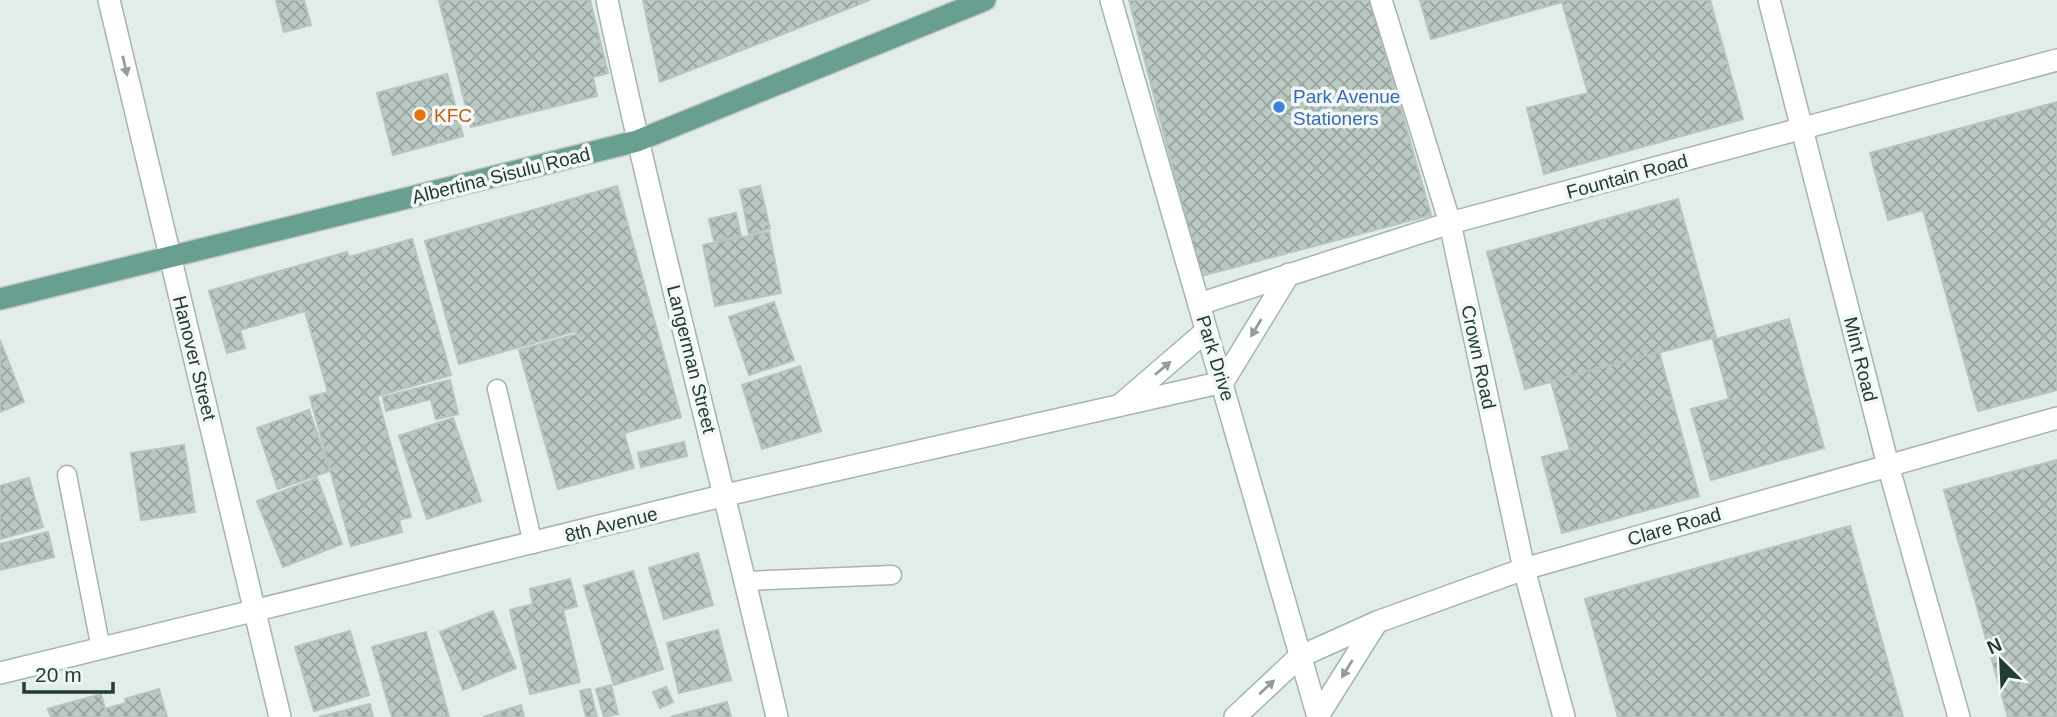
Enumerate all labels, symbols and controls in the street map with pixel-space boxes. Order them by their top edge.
one-way arrow [120,55,131,77]
place label: Park Avenue Stationers [1293,86,1400,129]
marker: Park Avenue Stationers [1271,99,1287,115]
place label: KFC [434,105,472,126]
marker: KFC [412,107,428,123]
street label: Albertina Sisulu Road [410,143,592,208]
street label: Fountain Road [1564,150,1690,203]
street label: Langerman Street [663,283,720,436]
street label: Hanover Street [169,294,220,423]
street label: Crown Road [1457,303,1500,411]
street label: Park Drive [1193,313,1239,404]
street label: Mint Road [1840,315,1881,404]
one-way arrow [1250,319,1262,338]
one-way arrow [1155,361,1172,376]
street label: 8th Avenue [563,503,660,546]
street label: Clare Road [1625,503,1723,550]
north arrow [1966,626,2036,696]
text: N [1984,634,2005,658]
scale bar [24,650,114,694]
one-way arrow [1341,659,1354,678]
text: 20 m [35,663,82,686]
one-way arrow [1258,679,1276,695]

